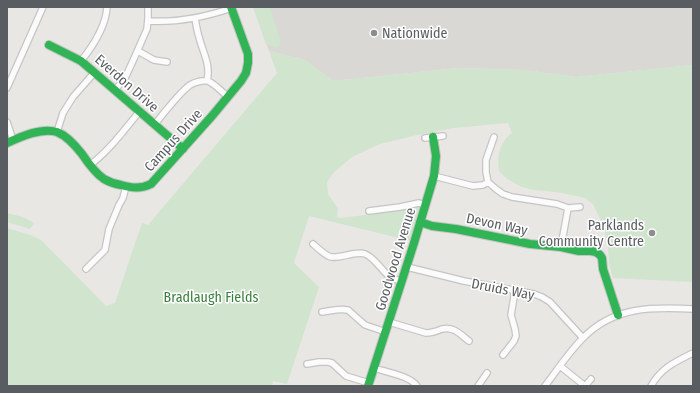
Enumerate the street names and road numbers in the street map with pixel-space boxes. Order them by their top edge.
street label: Everdon Drive [91,51,162,116]
street label: Campus Drive [141,106,206,175]
street label: Goodwood Avenue [372,205,419,313]
street label: Devon Way [465,210,530,239]
street label: Druids Way [470,275,536,304]

